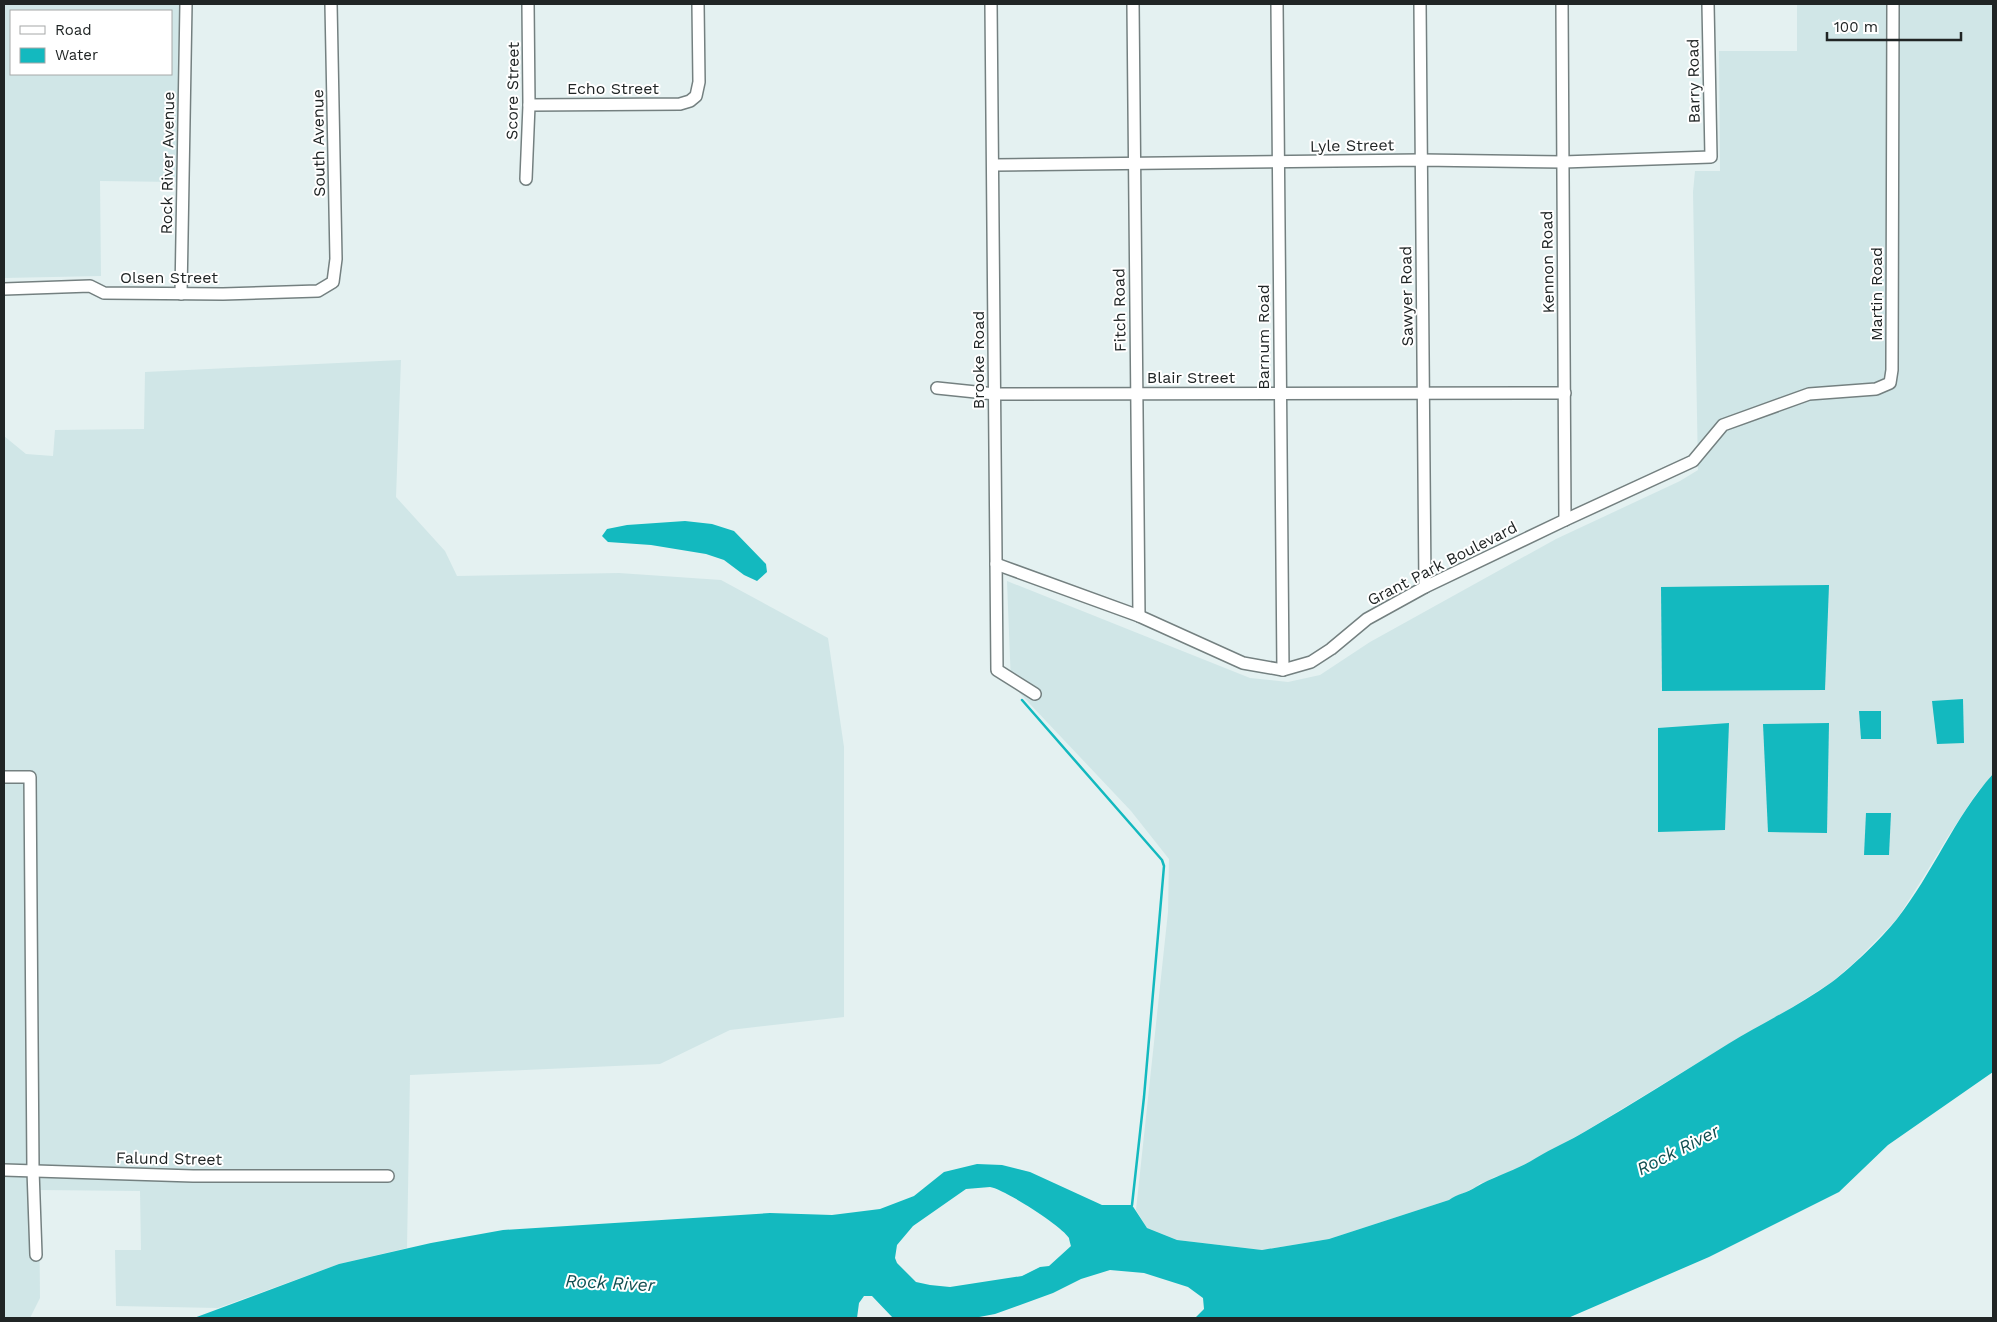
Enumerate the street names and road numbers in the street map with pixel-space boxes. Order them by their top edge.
street label: Barry Road [1683,38,1704,124]
street label: Score Street [502,42,523,140]
street label: Echo Street [567,79,659,98]
street label: South Avenue [308,89,329,197]
street label: Rock River Avenue [157,91,178,235]
street label: Lyle Street [1310,135,1395,156]
street label: Kennon Road [1537,210,1558,314]
street label: Sawyer Road [1396,246,1417,346]
street label: Martin Road [1867,247,1886,341]
street label: Olsen Street [120,268,218,287]
street label: Fitch Road [1109,268,1130,352]
street label: Barnum Road [1254,284,1273,390]
street label: Brooke Road [969,311,988,409]
street label: Blair Street [1147,368,1236,387]
street label: Grant Park Boulevard [1364,517,1520,610]
street label: Falund Street [116,1148,223,1169]

